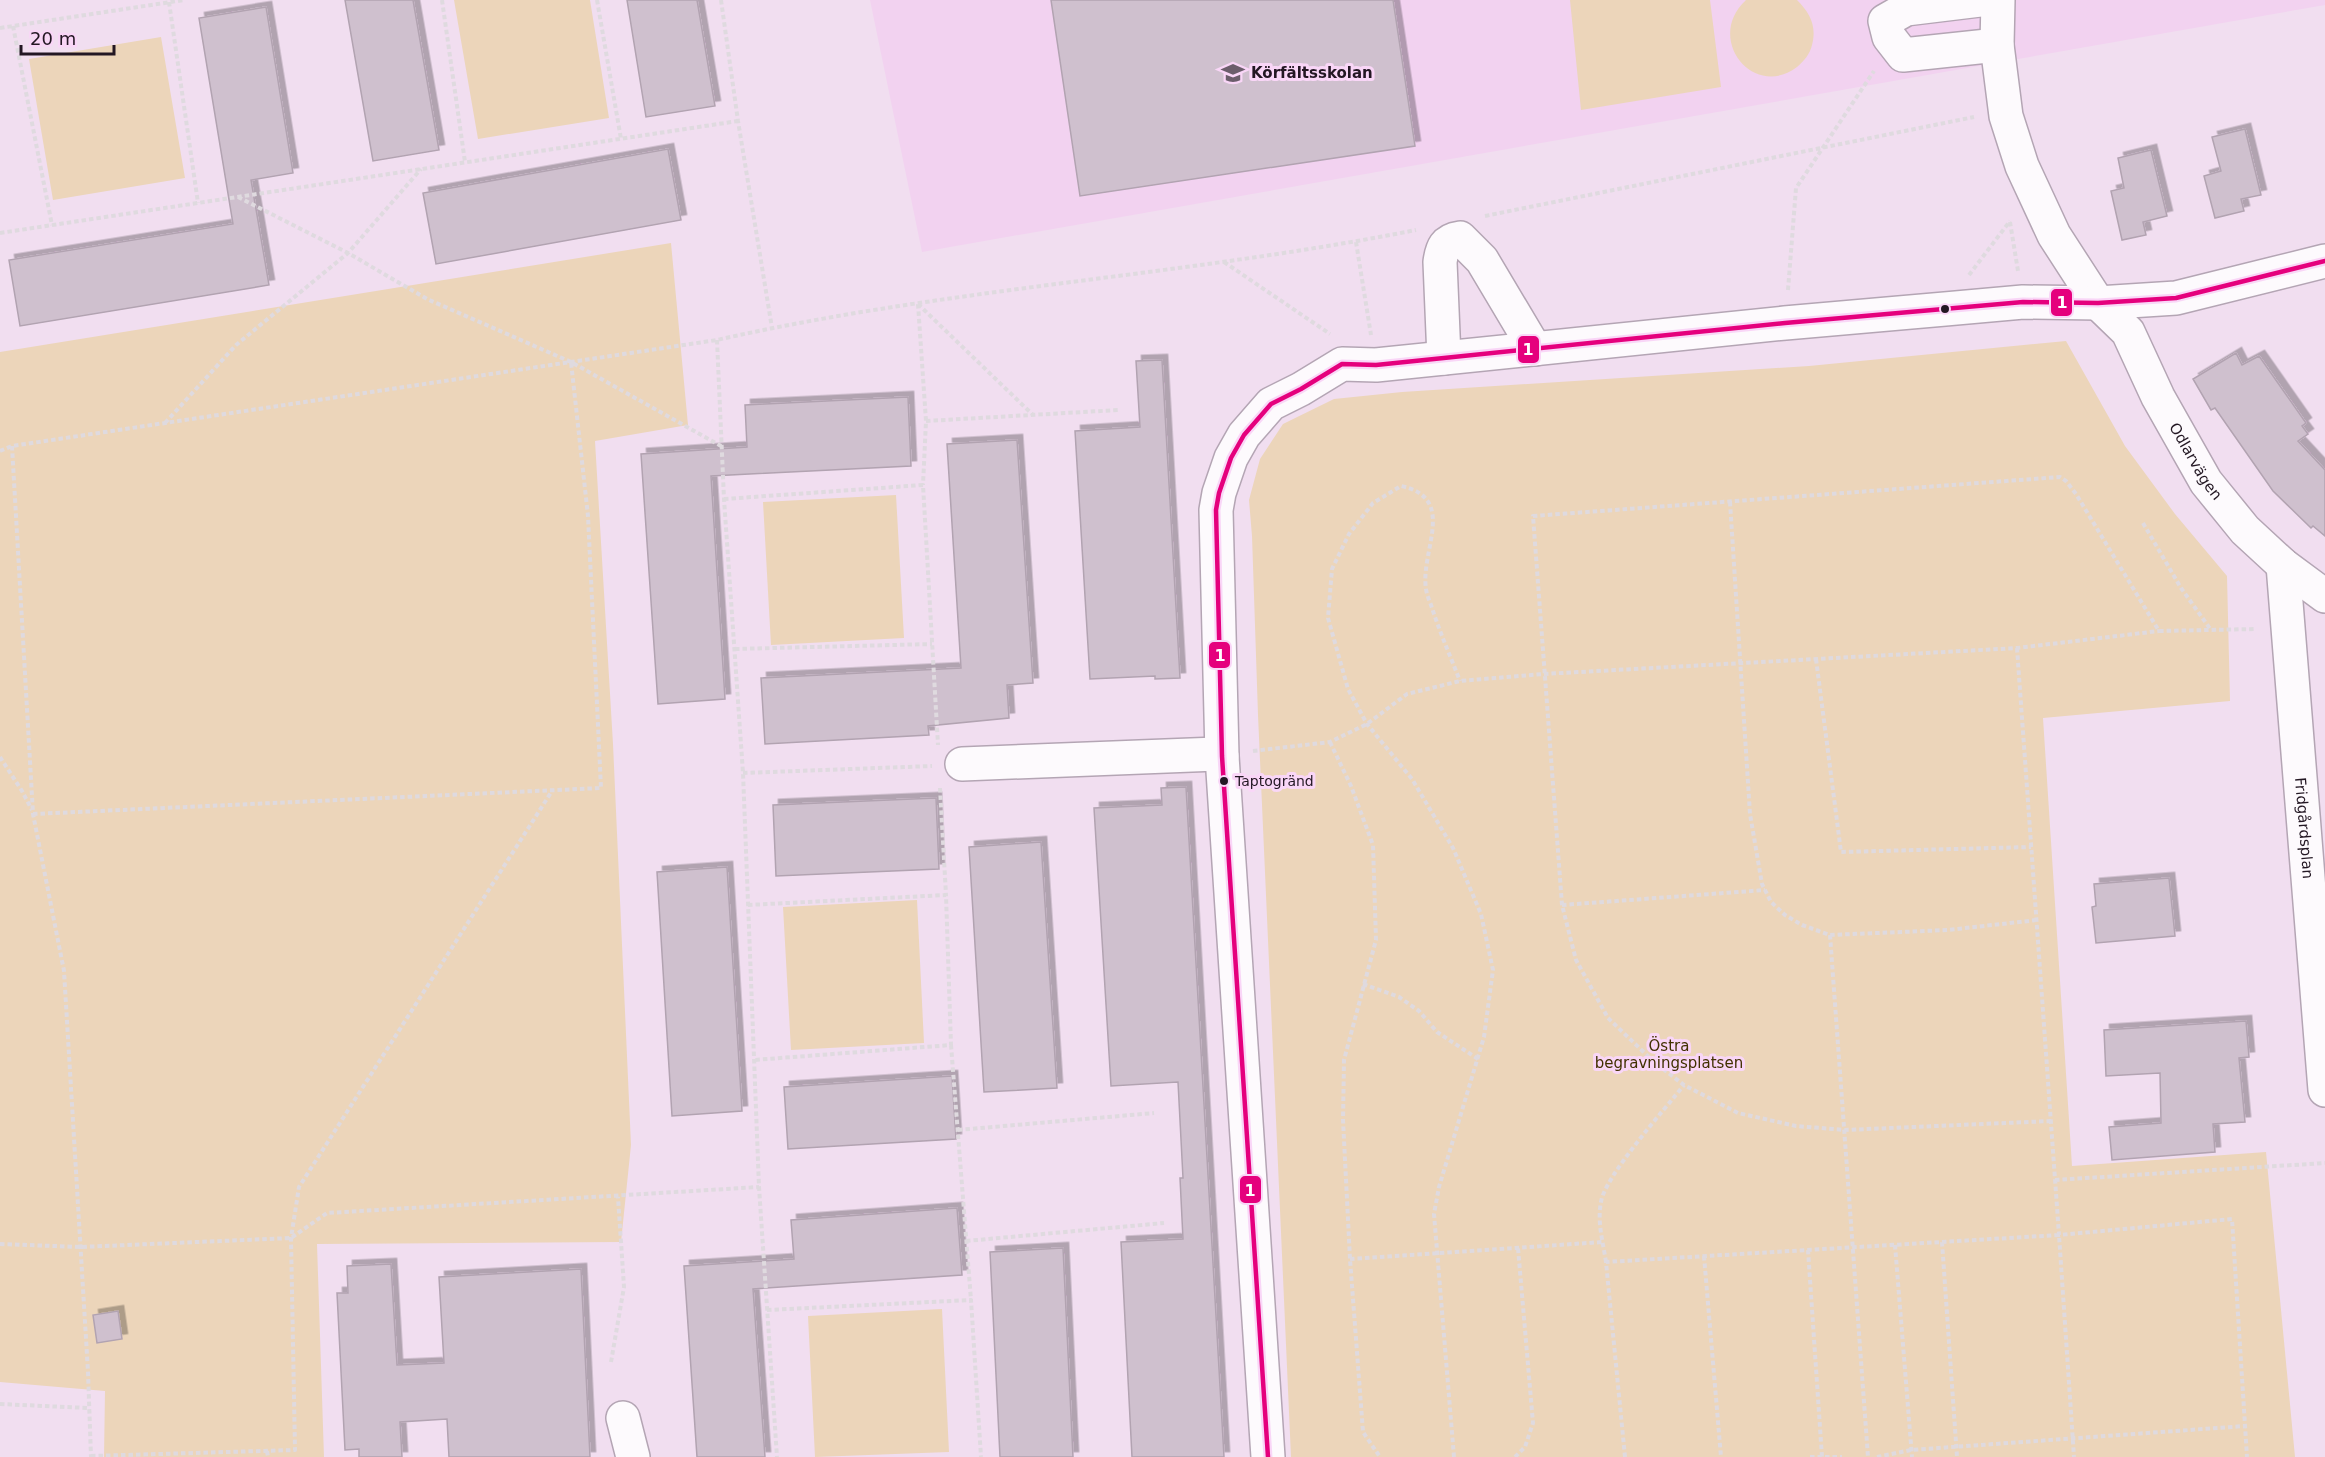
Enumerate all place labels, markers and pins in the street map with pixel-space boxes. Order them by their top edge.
school or university icon: Körfältsskolan [1220,60,1246,86]
place label: Körfältsskolan [1251,64,1373,82]
unlabelled marker [1939,303,1951,315]
place label: Taptogränd [1234,773,1314,789]
marker: Taptogränd [1218,775,1230,787]

